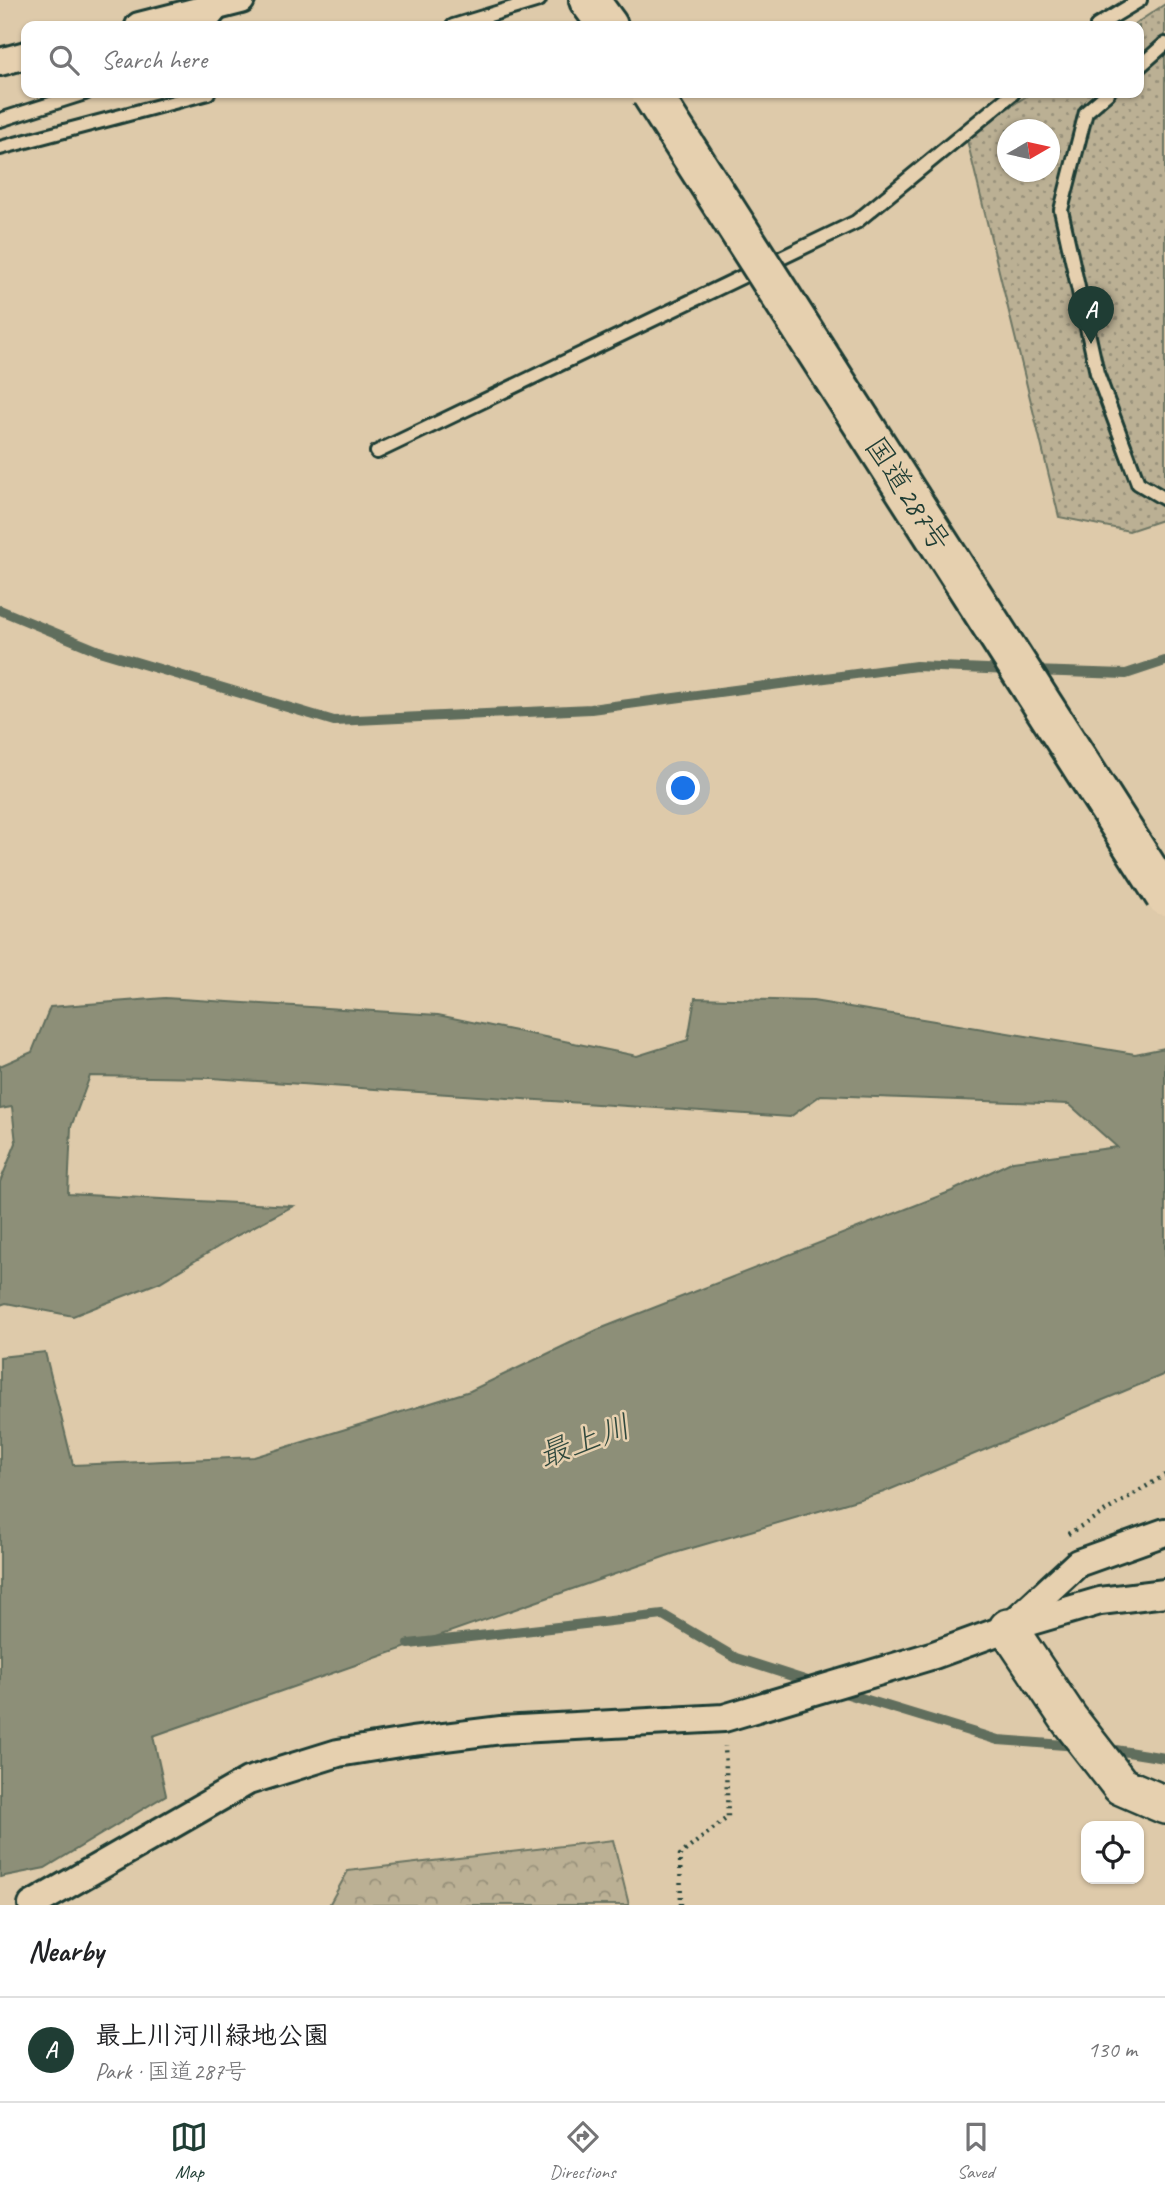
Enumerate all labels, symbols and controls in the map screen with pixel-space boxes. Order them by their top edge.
search box [21,21,1144,98]
icon: search [45,41,83,79]
text: Search here [101,43,207,76]
north arrow [997,119,1060,182]
pin: A [1068,286,1114,344]
street label: 国道287号 [857,429,959,559]
your location [666,771,700,805]
water label: 最上川 [532,1405,636,1477]
map controls [1081,1821,1144,1884]
button: locate [1081,1821,1144,1884]
text: Nearby [28,1932,104,1970]
text: 最上川河川緑地公園 [95,2019,329,2052]
text: A [45,2035,57,2064]
text: 130 m [1088,2035,1137,2064]
text: Park · 国道287号 [95,2057,247,2086]
tab: Map [170,2118,208,2184]
tab: Directions [549,2118,616,2184]
tab: Saved [957,2118,995,2184]

